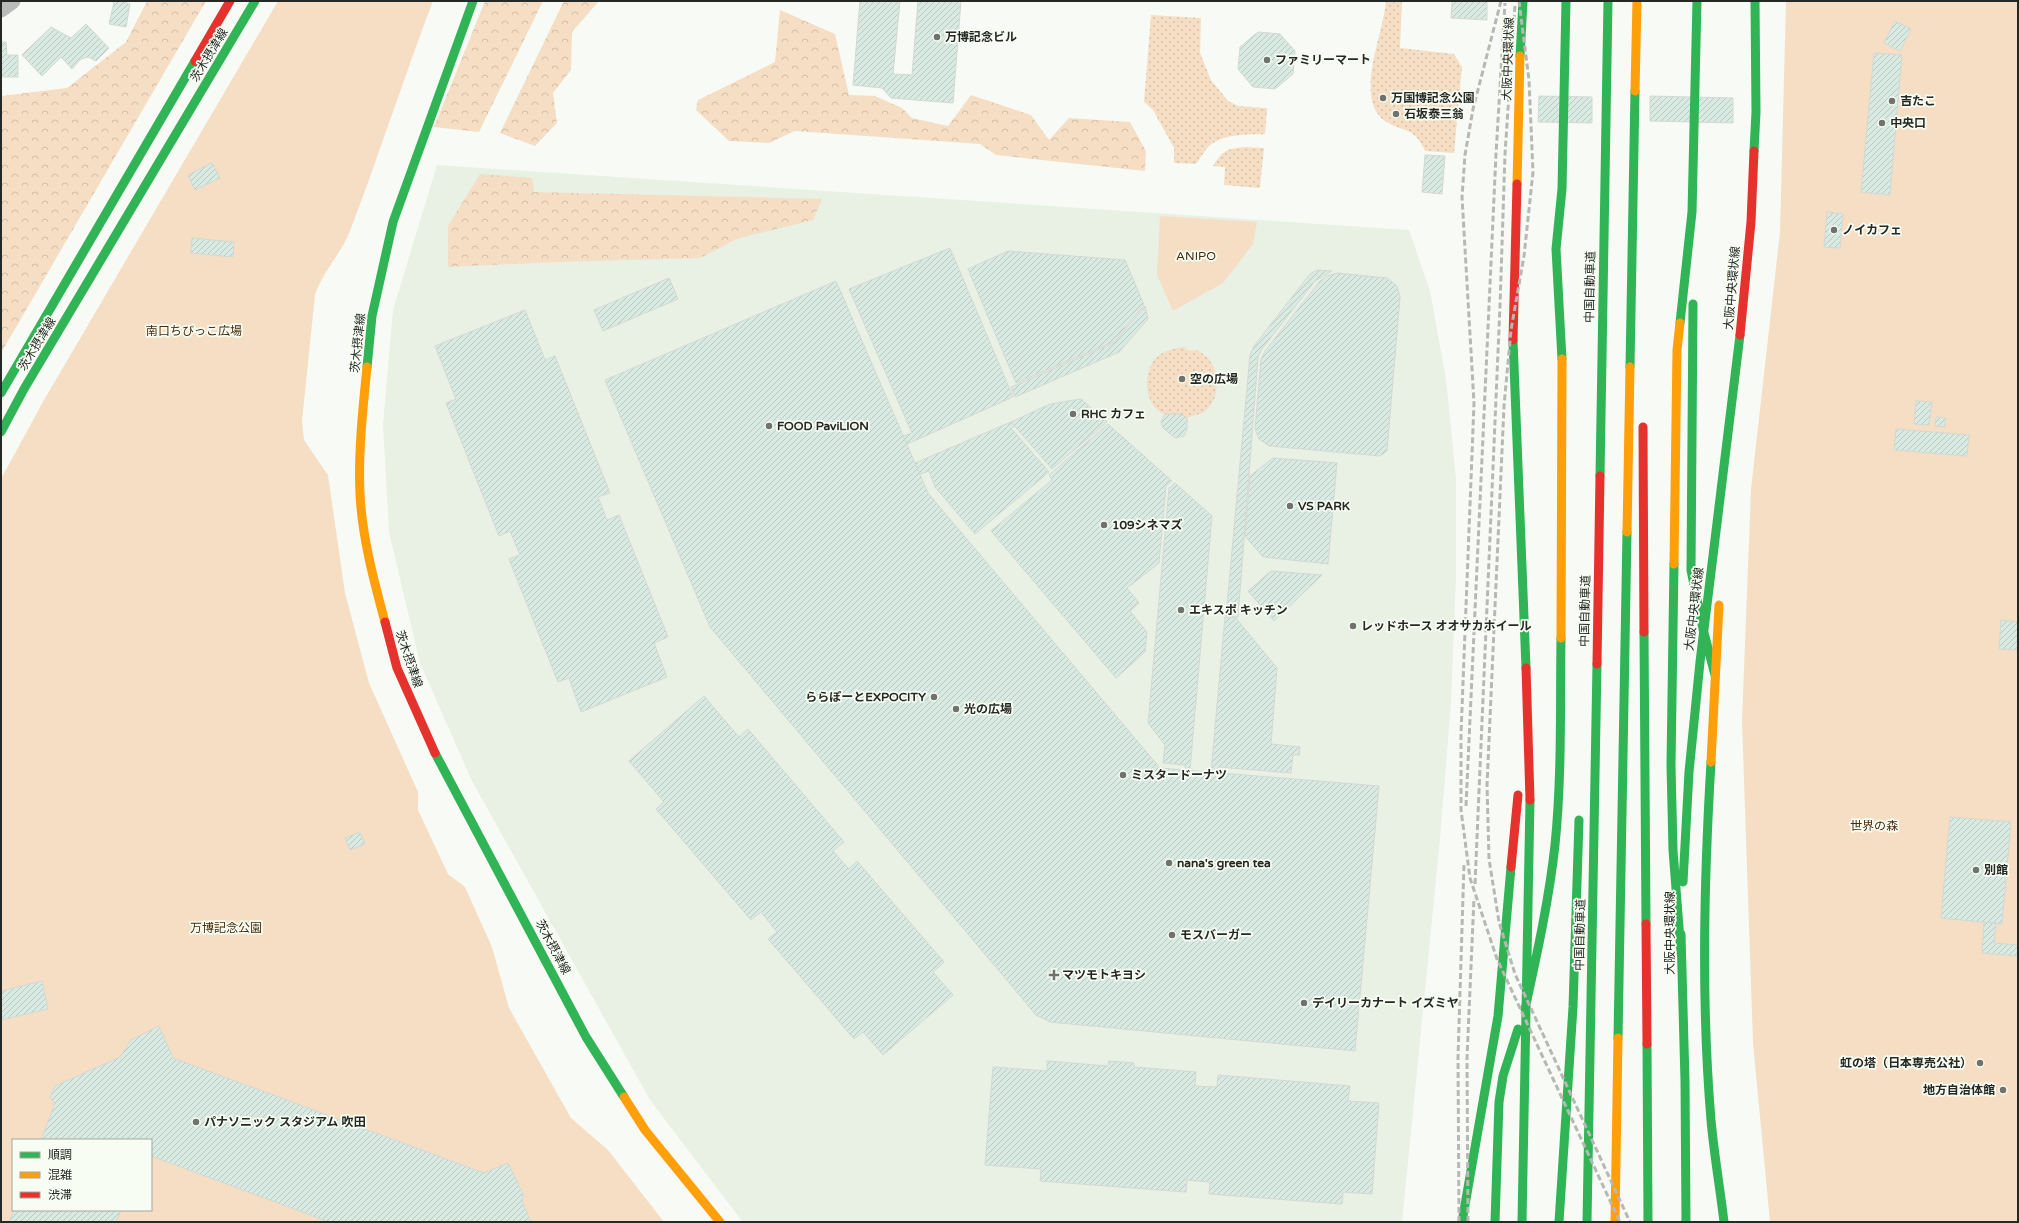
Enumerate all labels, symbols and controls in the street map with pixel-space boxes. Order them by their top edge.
street label: 大阪中央環状線 [1500,17,1516,101]
street label: 茨木摂津線 [188,26,230,84]
place label: 万博記念ビル [945,30,1017,44]
marker: 万博記念ビル [932,32,942,42]
place label: ファミリーマート [1275,53,1371,67]
marker: ファミリーマート [1262,55,1272,65]
place label: 万国博記念公園 [1391,91,1475,105]
marker: 万国博記念公園 [1378,93,1388,103]
place label: 吉たこ [1900,94,1936,108]
marker: 吉たこ [1887,96,1897,106]
place label: 石坂泰三翁 [1404,107,1464,121]
marker: 石坂泰三翁 [1391,109,1401,119]
place label: 中央口 [1890,116,1926,130]
marker: 中央口 [1877,118,1887,128]
place label: ノイカフェ [1842,223,1902,237]
marker: ノイカフェ [1829,225,1839,235]
street label: 大阪中央環状線 [1721,246,1743,330]
park label: ANIPO [1176,249,1216,263]
street label: 中国自動車道 [1582,251,1598,323]
street label: 茨木摂津線 [348,312,368,374]
street label: 茨木摂津線 [16,315,58,373]
park label: 南口ちびっこ広場 [146,324,242,338]
place label: 空の広場 [1190,372,1238,386]
marker: 空の広場 [1177,374,1187,384]
place label: RHC カフェ [1081,407,1146,421]
marker: RHC カフェ [1068,409,1078,419]
place label: FOOD PaviLION [777,419,869,433]
marker: FOOD PaviLION [764,421,774,431]
place label: VS PARK [1298,499,1350,513]
marker: VS PARK [1285,501,1295,511]
place label: 109シネマズ [1112,518,1183,532]
marker: 109シネマズ [1099,520,1109,530]
street label: 大阪中央環状線 [1682,566,1706,652]
street label: 中国自動車道 [1577,575,1593,647]
place label: エキスポ キッチン [1189,603,1288,617]
marker: エキスポ キッチン [1176,605,1186,615]
place label: レッドホース オオサカホイール [1361,619,1532,633]
marker: レッドホース オオサカホイール [1348,621,1358,631]
street label: 茨木摂津線 [393,628,425,690]
place label: ららぽーとEXPOCITY [805,690,926,704]
marker: ららぽーとEXPOCITY [929,692,939,702]
place label: 光の広場 [964,702,1012,716]
marker: 光の広場 [951,704,961,714]
place label: ミスタードーナツ [1131,768,1227,782]
marker: ミスタードーナツ [1118,770,1128,780]
park label: 世界の森 [1850,819,1898,833]
place label: nana's green tea [1177,856,1271,871]
marker: nana's green tea [1164,858,1174,868]
place label: 別館 [1984,863,2008,877]
marker: 別館 [1971,865,1981,875]
street label: 大阪中央環状線 [1663,891,1677,975]
street label: 中国自動車道 [1572,899,1588,971]
street label: 茨木摂津線 [533,917,573,977]
park label: 万博記念公園 [190,921,262,935]
place label: モスバーガー [1180,928,1252,942]
marker: モスバーガー [1167,930,1177,940]
place label: マツモトキヨシ [1062,968,1146,982]
marker: マツモトキヨシ [1049,970,1059,980]
place label: デイリーカナート イズミヤ [1312,996,1459,1010]
marker: デイリーカナート イズミヤ [1299,998,1309,1008]
place label: 虹の塔（日本専売公社） [1840,1056,1972,1070]
marker: 虹の塔（日本専売公社） [1975,1058,1985,1068]
place label: 地方自治体館 [1923,1083,1995,1097]
marker: 地方自治体館 [1998,1085,2008,1095]
place label: パナソニック スタジアム 吹田 [204,1115,365,1129]
marker: パナソニック スタジアム 吹田 [191,1117,201,1127]
legend [12,1139,152,1211]
text: 順調 [48,1148,72,1162]
text: 混雑 [48,1168,72,1182]
text: 渋滞 [48,1188,72,1202]

